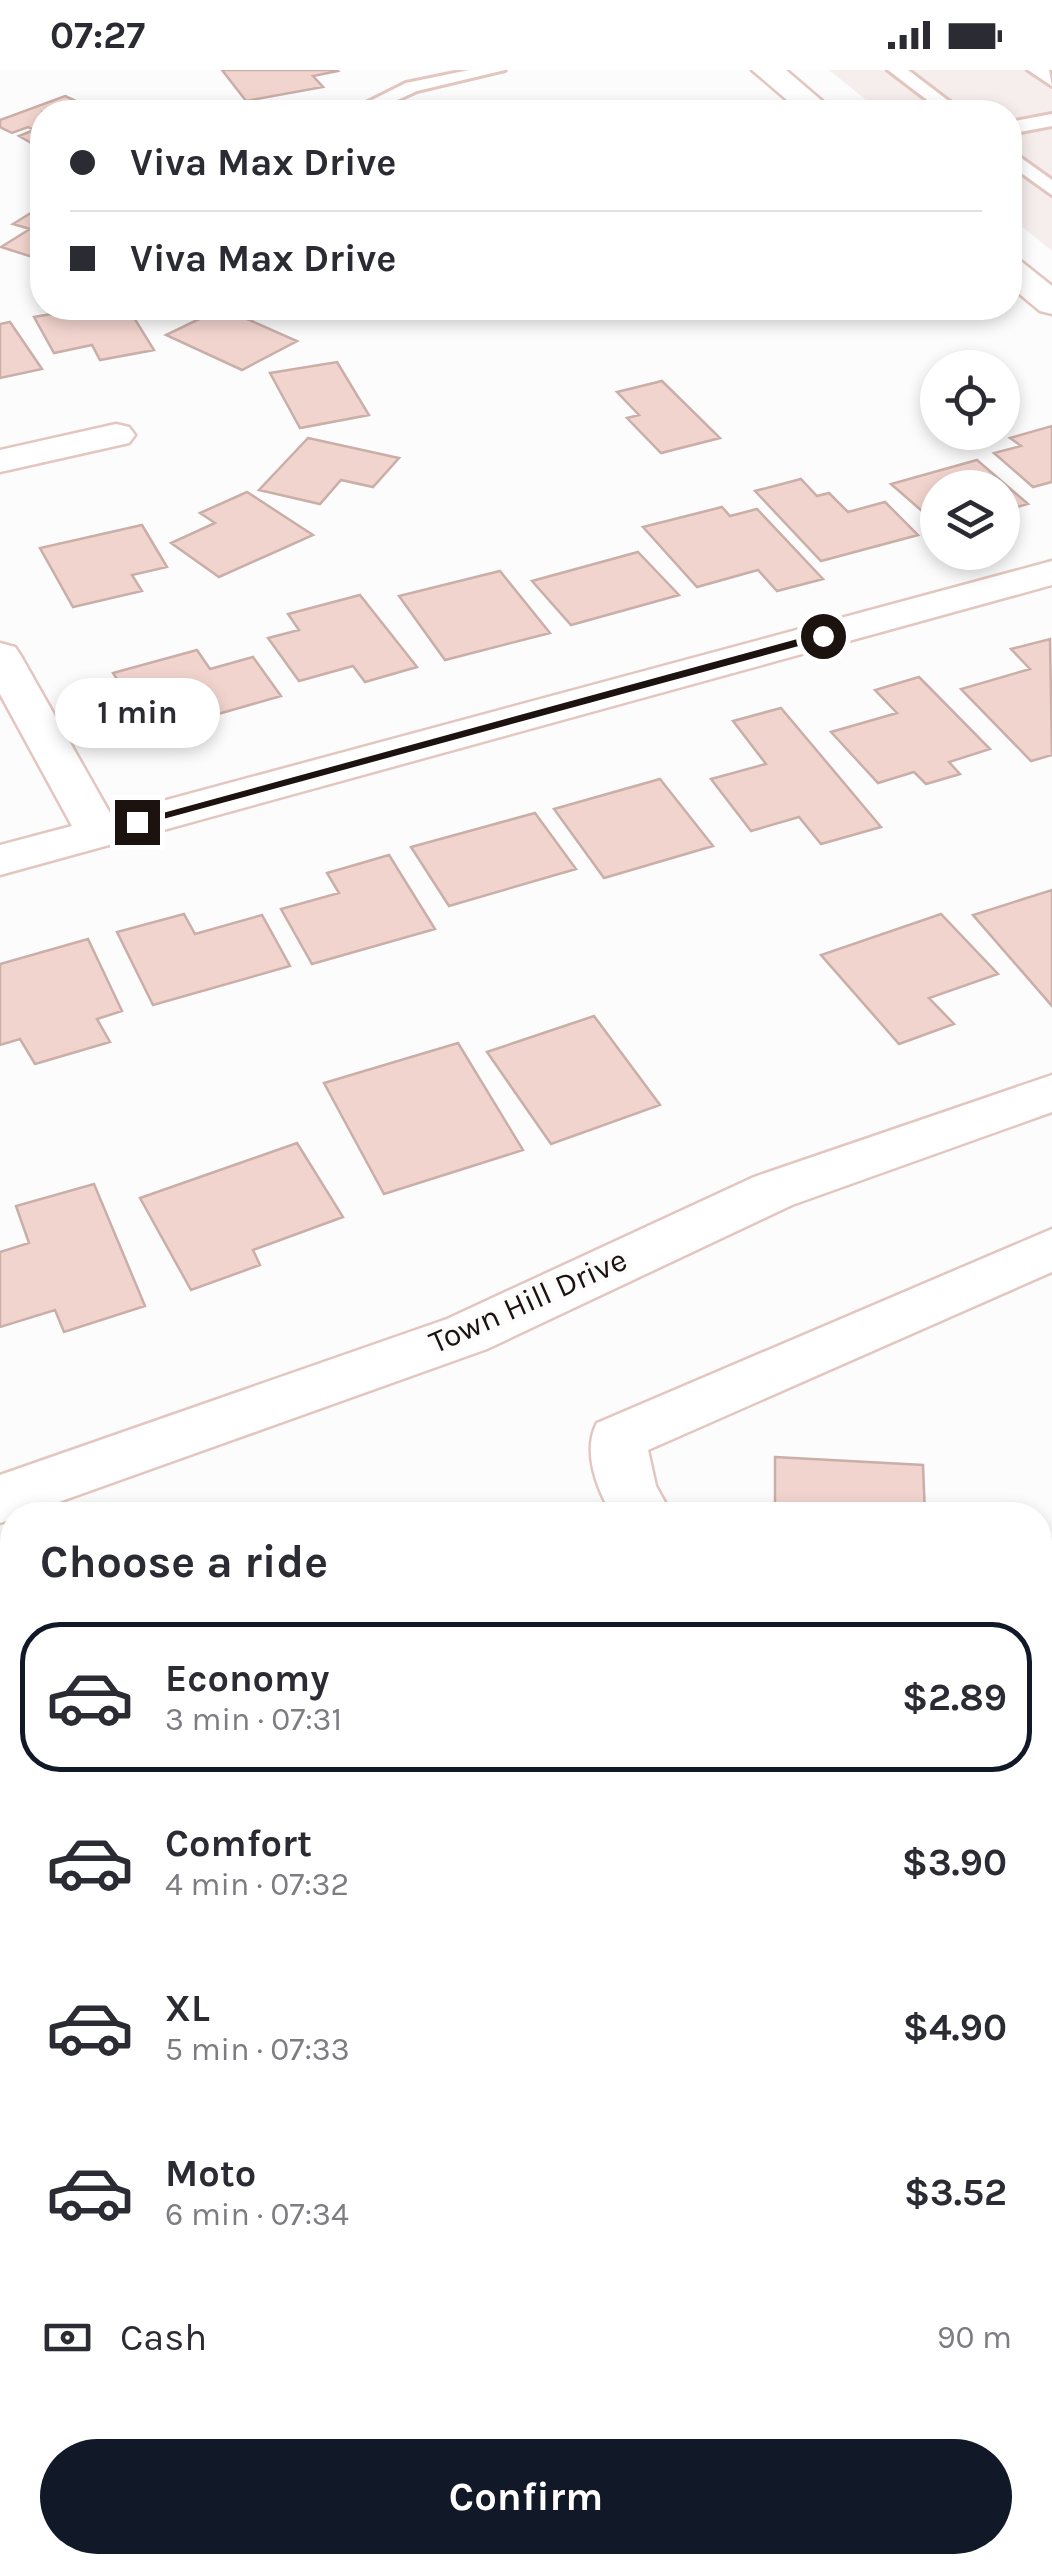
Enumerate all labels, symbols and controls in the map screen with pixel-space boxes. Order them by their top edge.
text: 07:27 [50,13,145,58]
text: Viva Max Drive [130,140,396,185]
text: Viva Max Drive [130,236,396,281]
map controls [920,350,1020,570]
button: locate [920,350,1020,450]
button: layers [920,470,1020,570]
route start [801,614,846,659]
callout: 1 min [54,677,220,747]
text: 1 min [97,694,178,731]
route end [115,800,160,845]
street label: Town Hill Drive [424,1241,632,1361]
text: Choose a ride [40,1536,328,1588]
icon: car [45,1652,135,1742]
text: Economy [165,1656,329,1701]
text: $2.89 [902,1675,1007,1720]
text: 3 min · 07:31 [165,1701,342,1738]
icon: car [45,1817,135,1907]
text: Comfort [165,1821,312,1866]
text: $3.90 [902,1840,1007,1885]
text: 4 min · 07:32 [165,1866,349,1903]
icon: car [45,1982,135,2072]
text: XL [165,1986,210,2031]
text: $4.90 [903,2005,1007,2050]
text: 5 min · 07:33 [165,2031,350,2068]
icon: car [45,2147,135,2237]
text: Moto [165,2151,256,2196]
text: $3.52 [904,2170,1007,2215]
text: 6 min · 07:34 [165,2196,349,2233]
icon: cash [40,2310,95,2365]
text: Cash [120,2315,207,2360]
text: 90 m [937,2319,1012,2356]
button: Confirm [40,2439,1012,2554]

